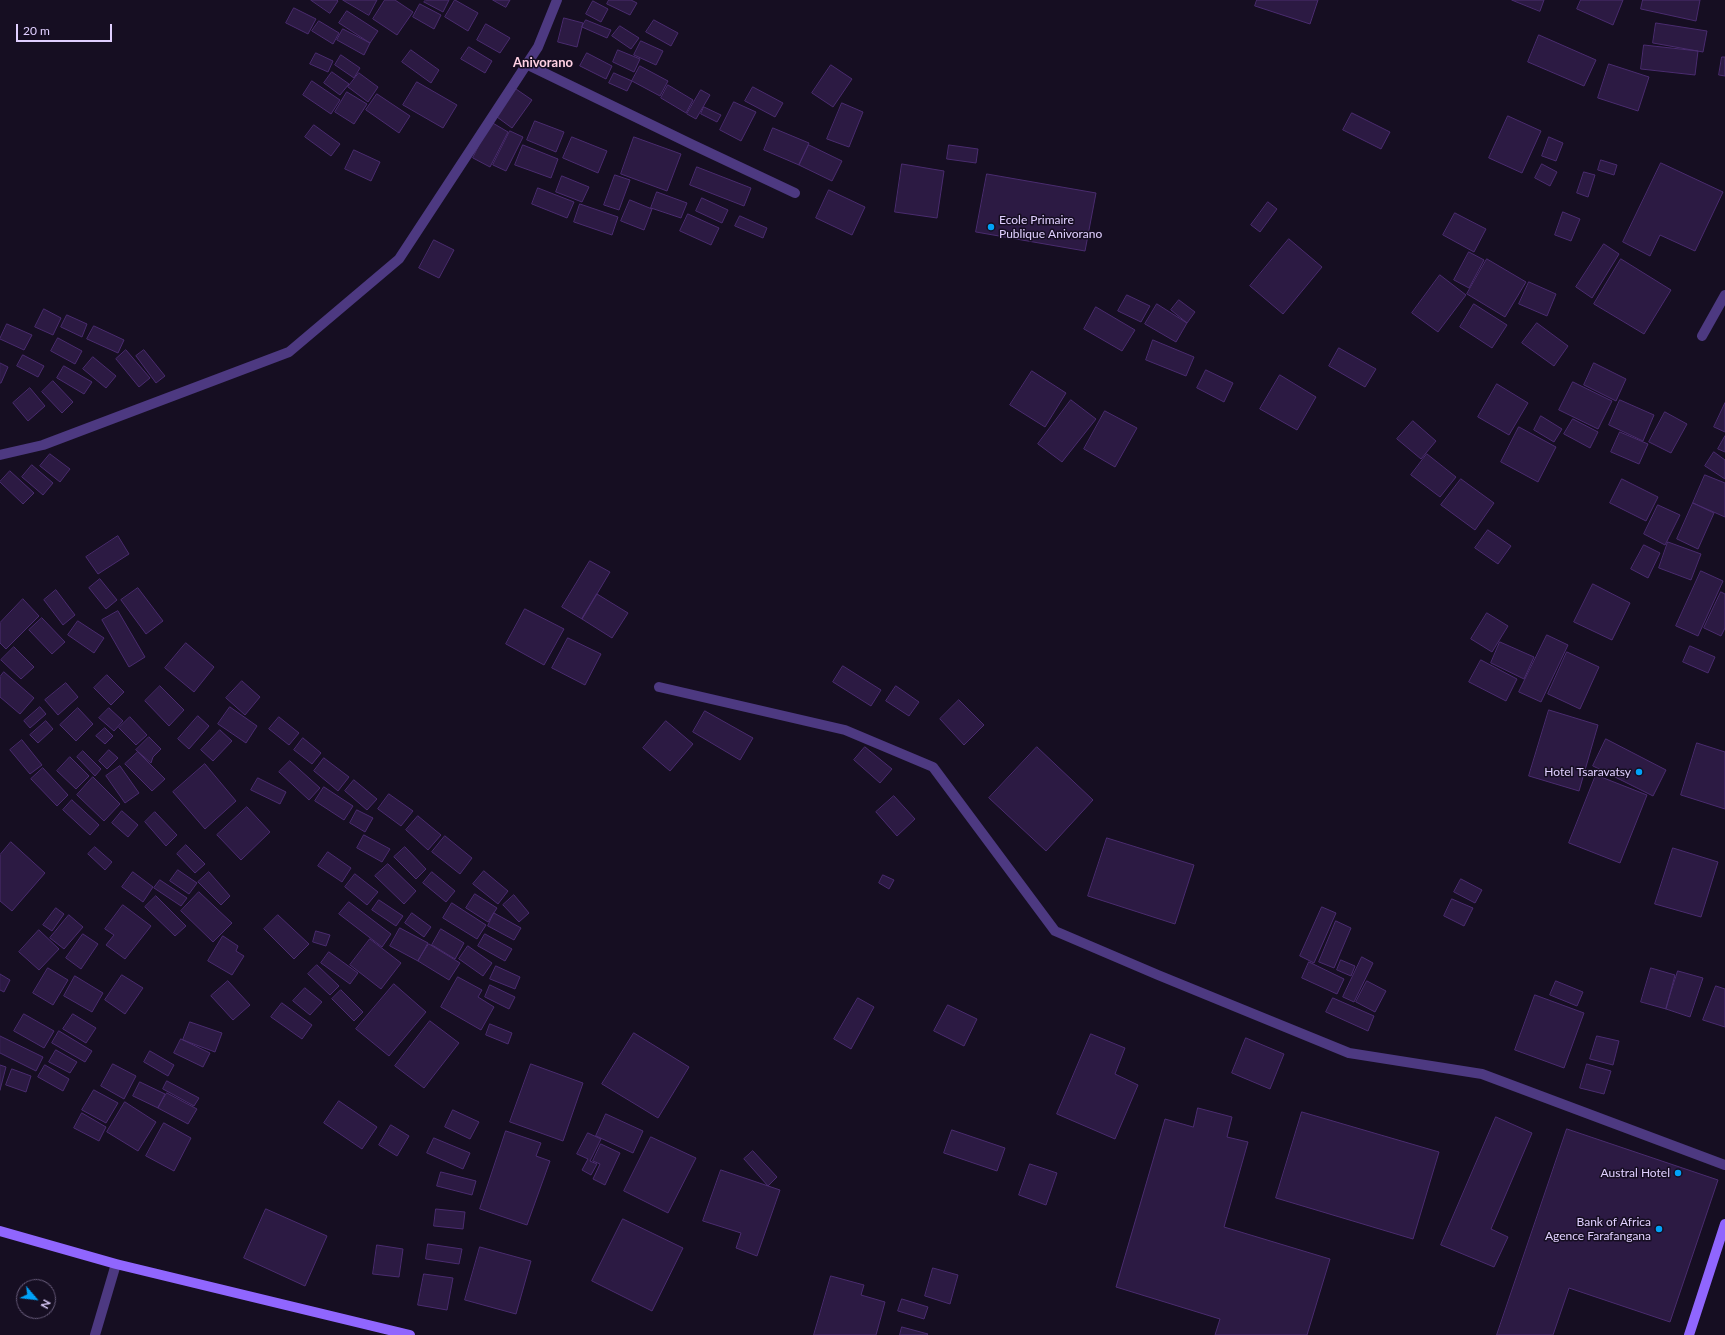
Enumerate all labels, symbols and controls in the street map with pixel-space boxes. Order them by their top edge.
scale bar [18,16,114,42]
text: 20 m [23,23,50,38]
district label: Anivorano [513,55,573,71]
place label: Ecole Primaire Publique Anivorano [999,213,1102,241]
marker: Ecole Primaire Publique Anivorano [986,222,996,232]
place label: Hotel Tsaravatsy [1544,765,1631,779]
marker: Hotel Tsaravatsy [1634,767,1644,777]
place label: Austral Hotel [1601,1166,1670,1180]
marker: Austral Hotel [1673,1168,1683,1178]
place label: Bank of Africa Agence Farafangana [1545,1215,1651,1243]
marker: Bank of Africa Agence Farafangana [1654,1224,1664,1234]
north arrow [16,1279,56,1319]
text: N [38,1298,54,1311]

